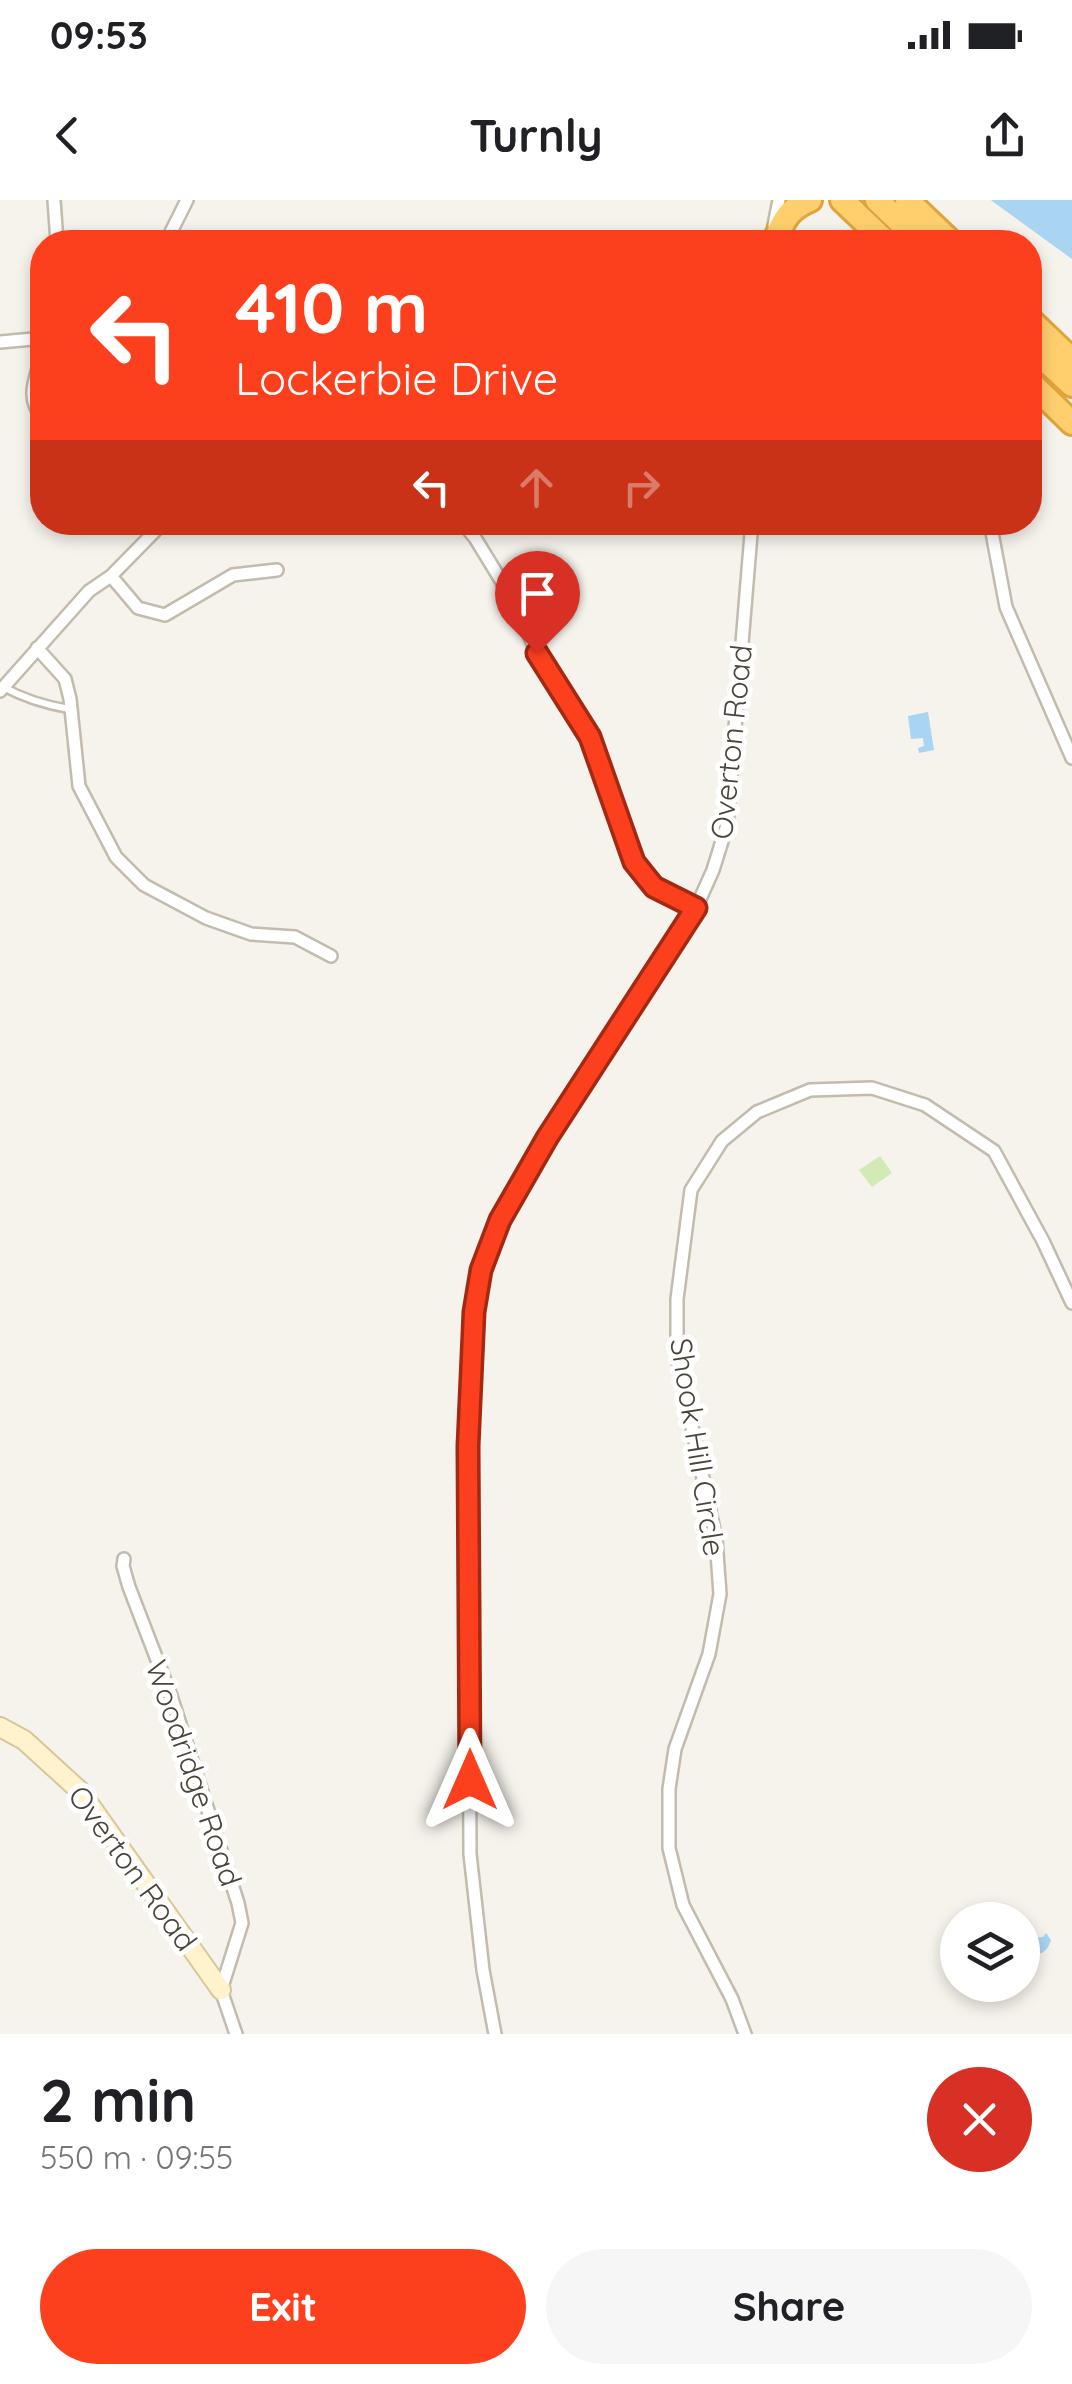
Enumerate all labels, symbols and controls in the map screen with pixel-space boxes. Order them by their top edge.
text: 09:53 [50,11,148,59]
text: Turnly [469,107,603,163]
icon: back [40,108,95,163]
icon: share [977,108,1032,163]
text: 410 m [235,263,428,351]
icon: left [70,270,200,400]
text: Lockerbie Drive [235,350,558,406]
icon: left [404,460,459,515]
icon: ahead [509,460,564,515]
icon: right [614,460,669,515]
pin [495,551,580,654]
icon: arrive [510,566,565,621]
street label: Overton Road [702,643,760,841]
street label: Shook Hill Circle [662,1335,734,1559]
street label: Woodridge Road [137,1655,251,1891]
position arrow [418,1728,522,1832]
street label: Overton Road [60,1778,206,1958]
map controls [940,1902,1040,2002]
button: layers [940,1902,1040,2002]
text: 2 min [40,2062,196,2137]
button: close [927,2067,1032,2172]
text: 550 m · 09:55 [40,2137,233,2177]
button: Exit [40,2249,526,2364]
button: Share [546,2249,1032,2364]

